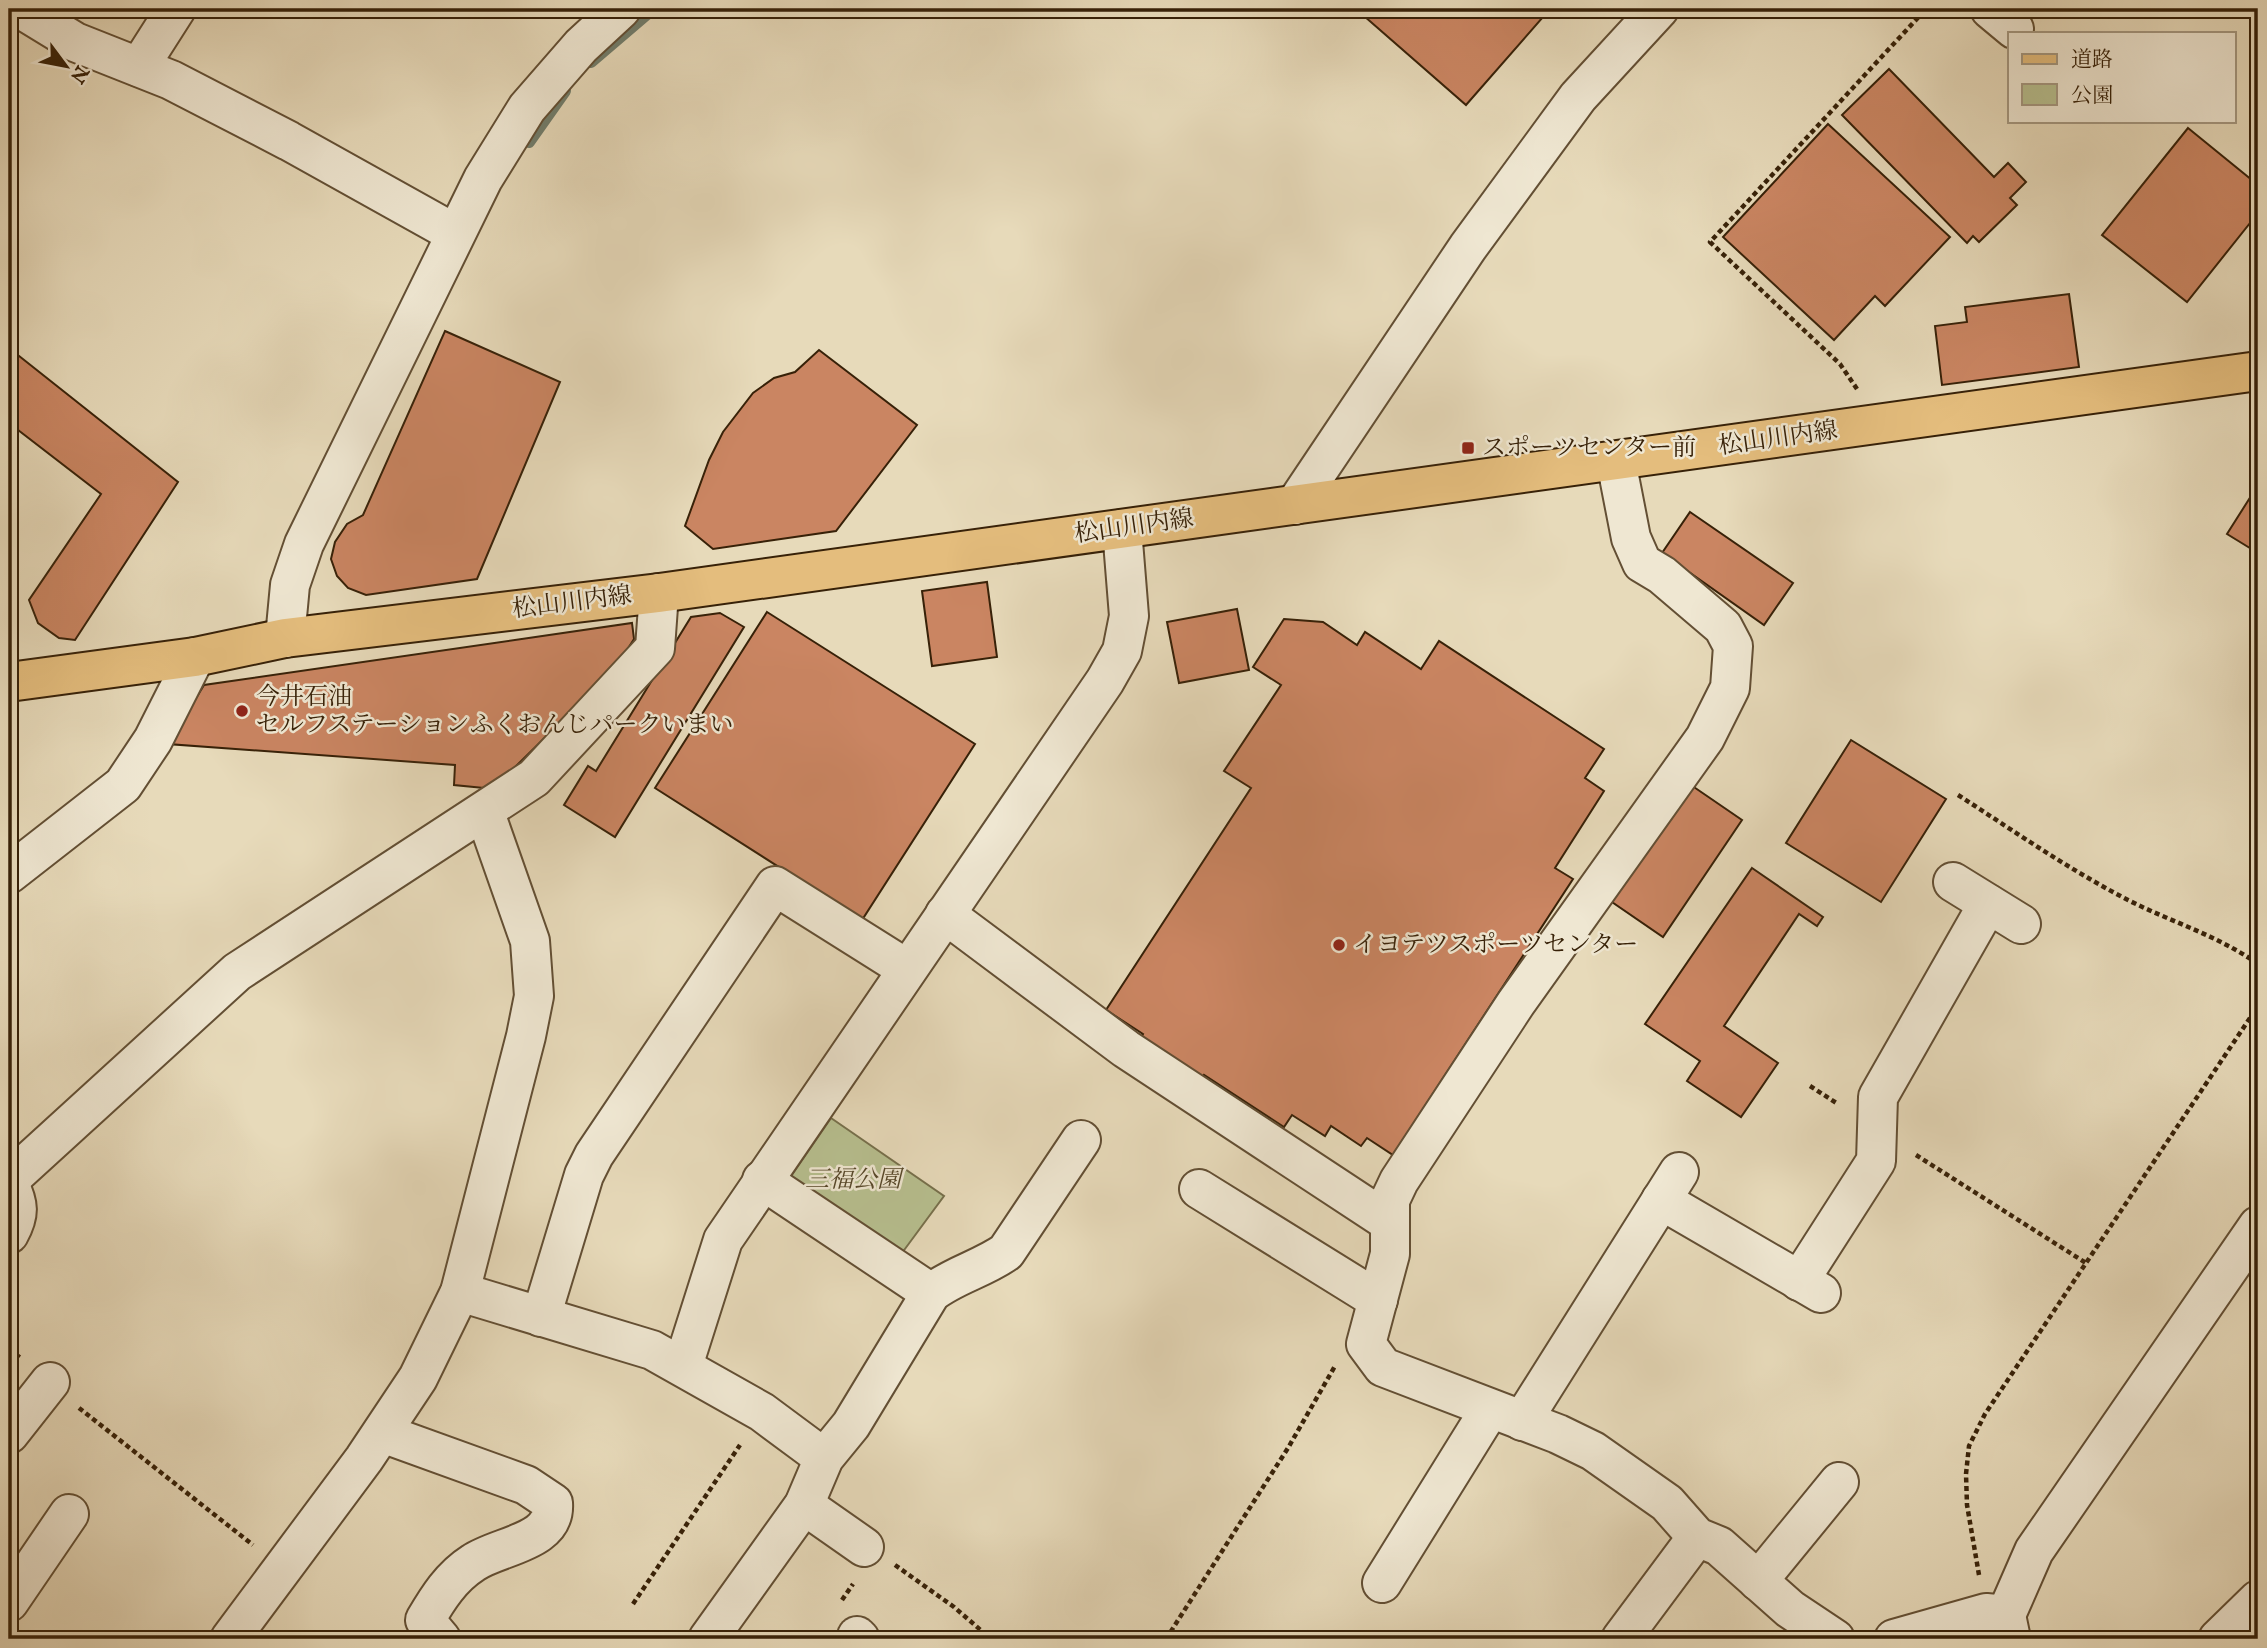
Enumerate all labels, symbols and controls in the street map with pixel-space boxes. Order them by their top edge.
north arrow [32,32,102,102]
legend [2008,32,2236,122]
text: 道路 [2071,47,2113,74]
text: N [64,60,94,88]
text: 公園 [2071,83,2113,110]
street label: 松山川内線 [1716,415,1840,463]
place label: スポーツセンター前 [1482,433,1696,464]
marker: スポーツセンター前 [1460,440,1476,456]
street label: 松山川内線 [1072,503,1196,551]
street label: 松山川内線 [511,580,633,626]
place label: 今井石油 セルフステーションふくおんじパークいまい [256,682,734,741]
marker: 今井石油 セルフステーションふくおんじパークいまい [234,703,250,719]
place label: イヨテツスポーツセンター [1353,930,1638,961]
marker: イヨテツスポーツセンター [1331,937,1347,953]
park label: 三福公園 [805,1165,905,1196]

